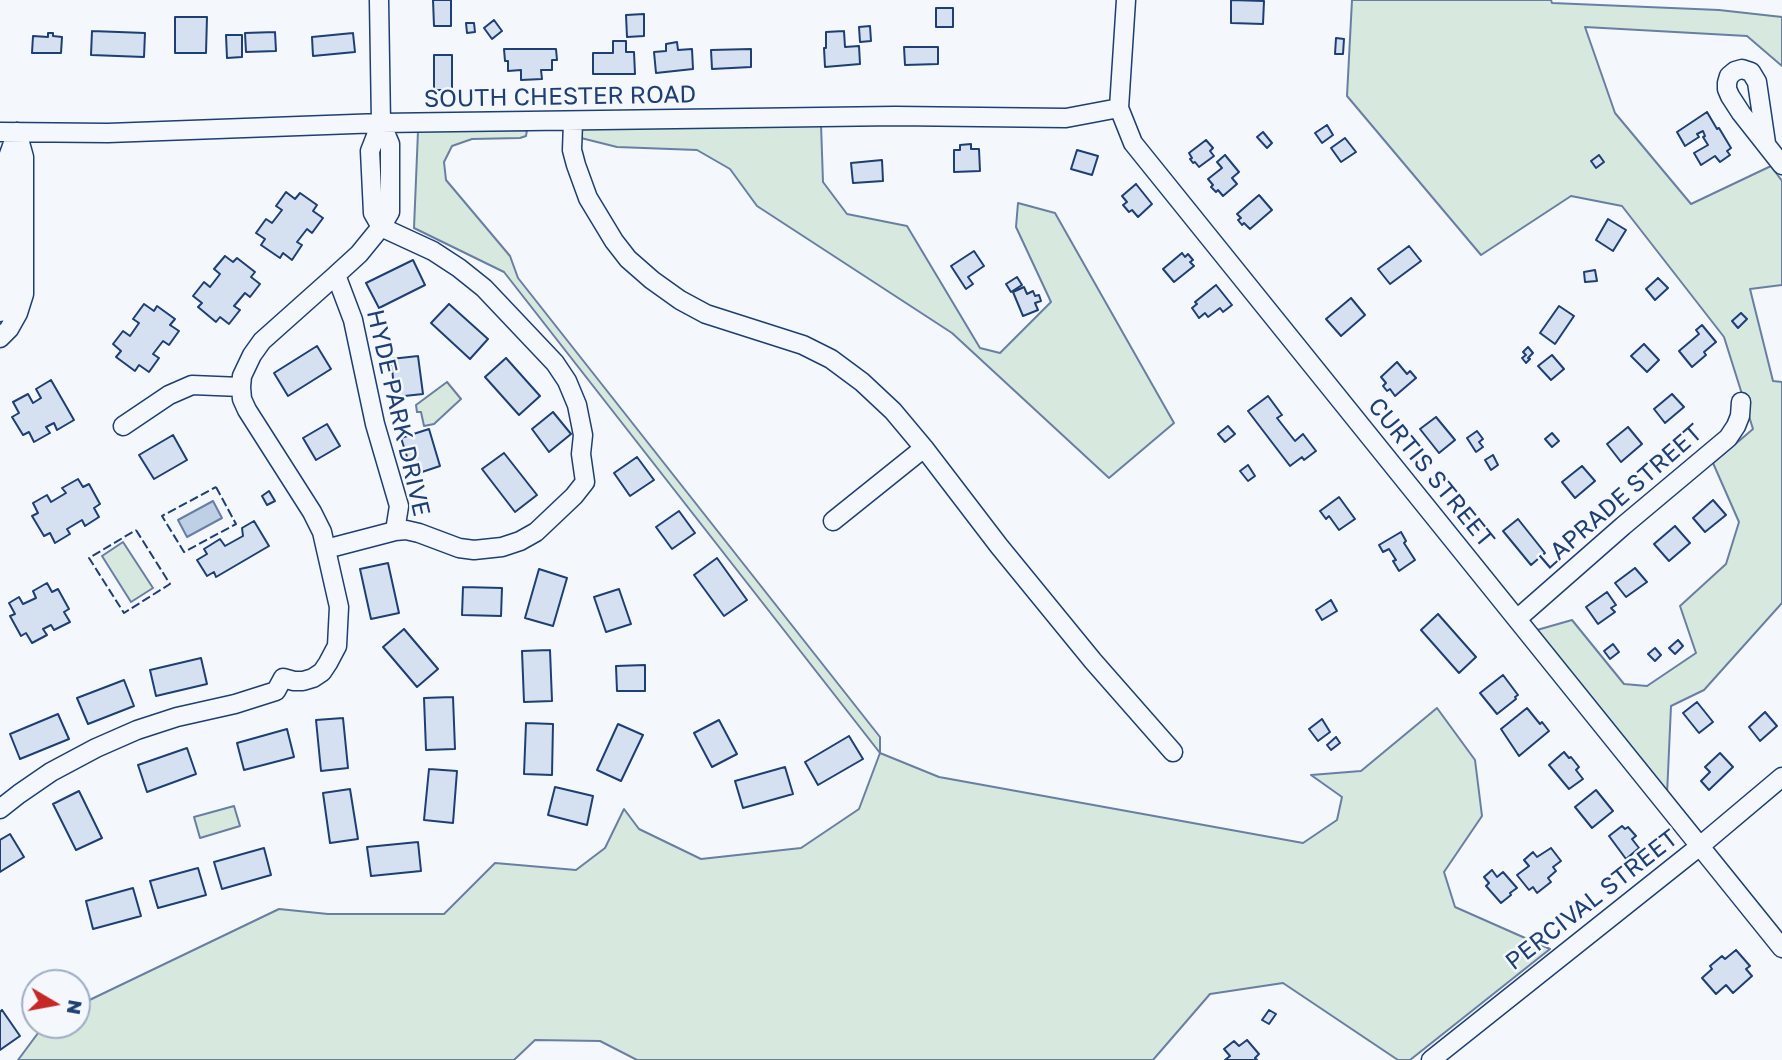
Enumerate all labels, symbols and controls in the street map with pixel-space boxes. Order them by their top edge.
street label: SOUTH CHESTER ROAD [424,80,696,114]
street label: HYDE PARK DRIVE [360,307,436,519]
street label: CURTIS STREET [1362,392,1500,554]
street label: LAPRADE STREET [1534,418,1708,576]
street label: PERCIVAL STREET [1500,824,1684,976]
north arrow [21,969,91,1039]
text: N [63,998,88,1016]

